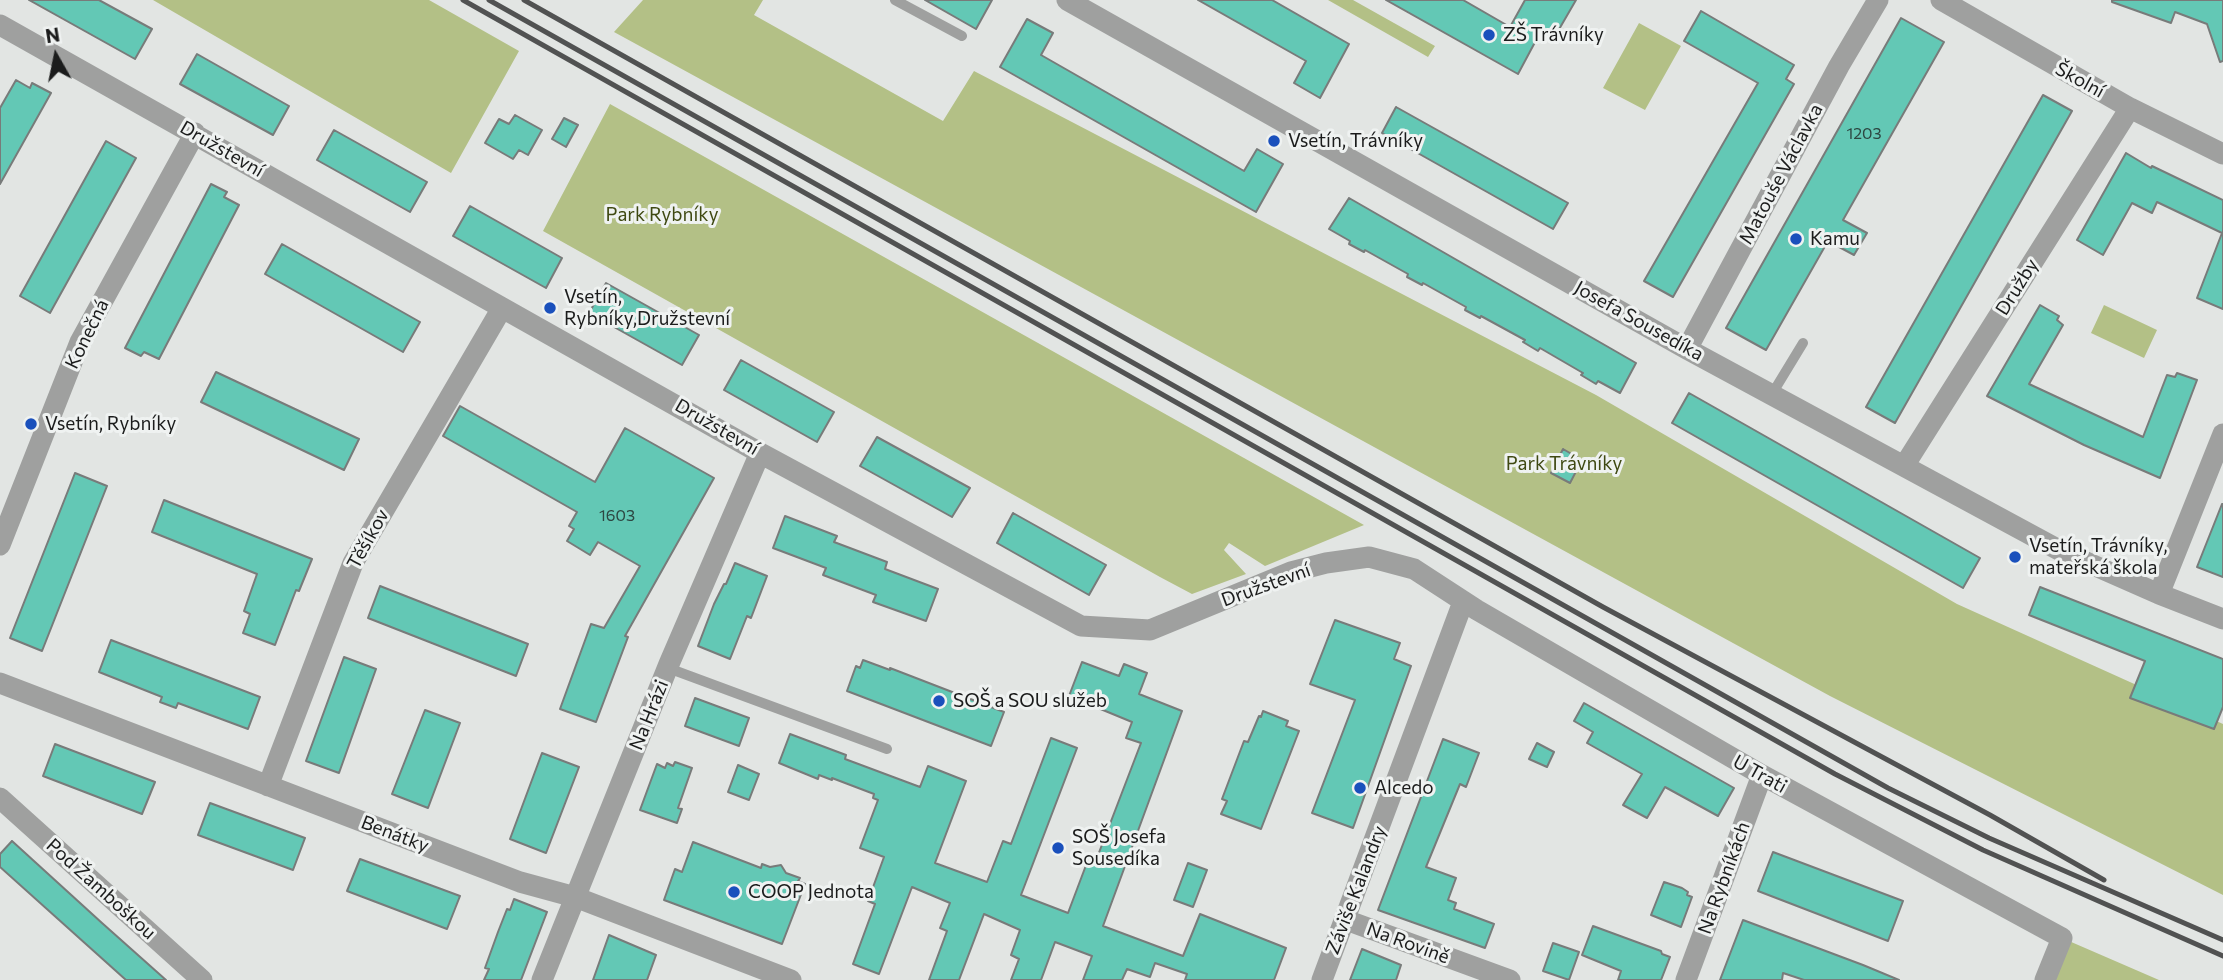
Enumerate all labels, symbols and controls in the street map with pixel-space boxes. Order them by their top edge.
north arrow [21,21,91,91]
text: N [44,22,61,47]
place label: ZŠ Trávníky [1503,24,1604,46]
marker: ZŠ Trávníky [1481,27,1497,43]
street label: Školní [2051,57,2109,103]
street label: Matouše Václavka [1734,100,1828,248]
street label: Družstevní [176,116,268,182]
house number: 1203 [1846,124,1882,144]
place label: Vsetín, Trávníky [1288,130,1423,152]
marker: Vsetín, Trávníky [1266,133,1282,149]
park label: Park Rybníky [606,204,718,226]
place label: Kamu [1810,228,1860,250]
marker: Kamu [1788,231,1804,247]
street label: Družby [1991,254,2043,320]
street label: Josefa Sousedíka [1570,276,1708,366]
place label: Vsetín, Rybníky,Družstevní [564,286,730,330]
street label: Konečná [60,296,114,372]
marker: Vsetín, Rybníky,Družstevní [542,300,558,316]
street label: Družstevní [671,394,763,460]
place label: Vsetín, Rybníky [45,413,176,435]
marker: Vsetín, Rybníky [23,416,39,432]
park label: Park Trávníky [1506,453,1622,475]
street label: Těšíkov [342,505,394,573]
house number: 1603 [599,506,635,526]
place label: Vsetín, Trávníky, mateřská škola [2029,535,2168,579]
marker: Vsetín, Trávníky, mateřská škola [2007,549,2023,565]
street label: Družstevní [1218,558,1314,612]
street label: Na Hrázi [625,677,673,753]
place label: SOŠ a SOU služeb [953,690,1107,712]
marker: SOŠ a SOU služeb [931,693,947,709]
street label: U Trati [1729,750,1791,798]
place label: Alcedo [1374,777,1434,799]
marker: Alcedo [1352,780,1368,796]
street label: Benátky [358,811,432,857]
street label: Na Rybníkách [1693,819,1755,937]
street label: Záviše Kalandry [1321,822,1391,958]
place label: SOŠ Josefa Sousedíka [1072,826,1166,870]
street label: Pod Žamboškou [41,834,161,944]
marker: SOŠ Josefa Sousedíka [1050,840,1066,856]
place label: COOP Jednota [748,881,874,903]
marker: COOP Jednota [726,884,742,900]
street label: Na Rovině [1363,917,1453,969]

